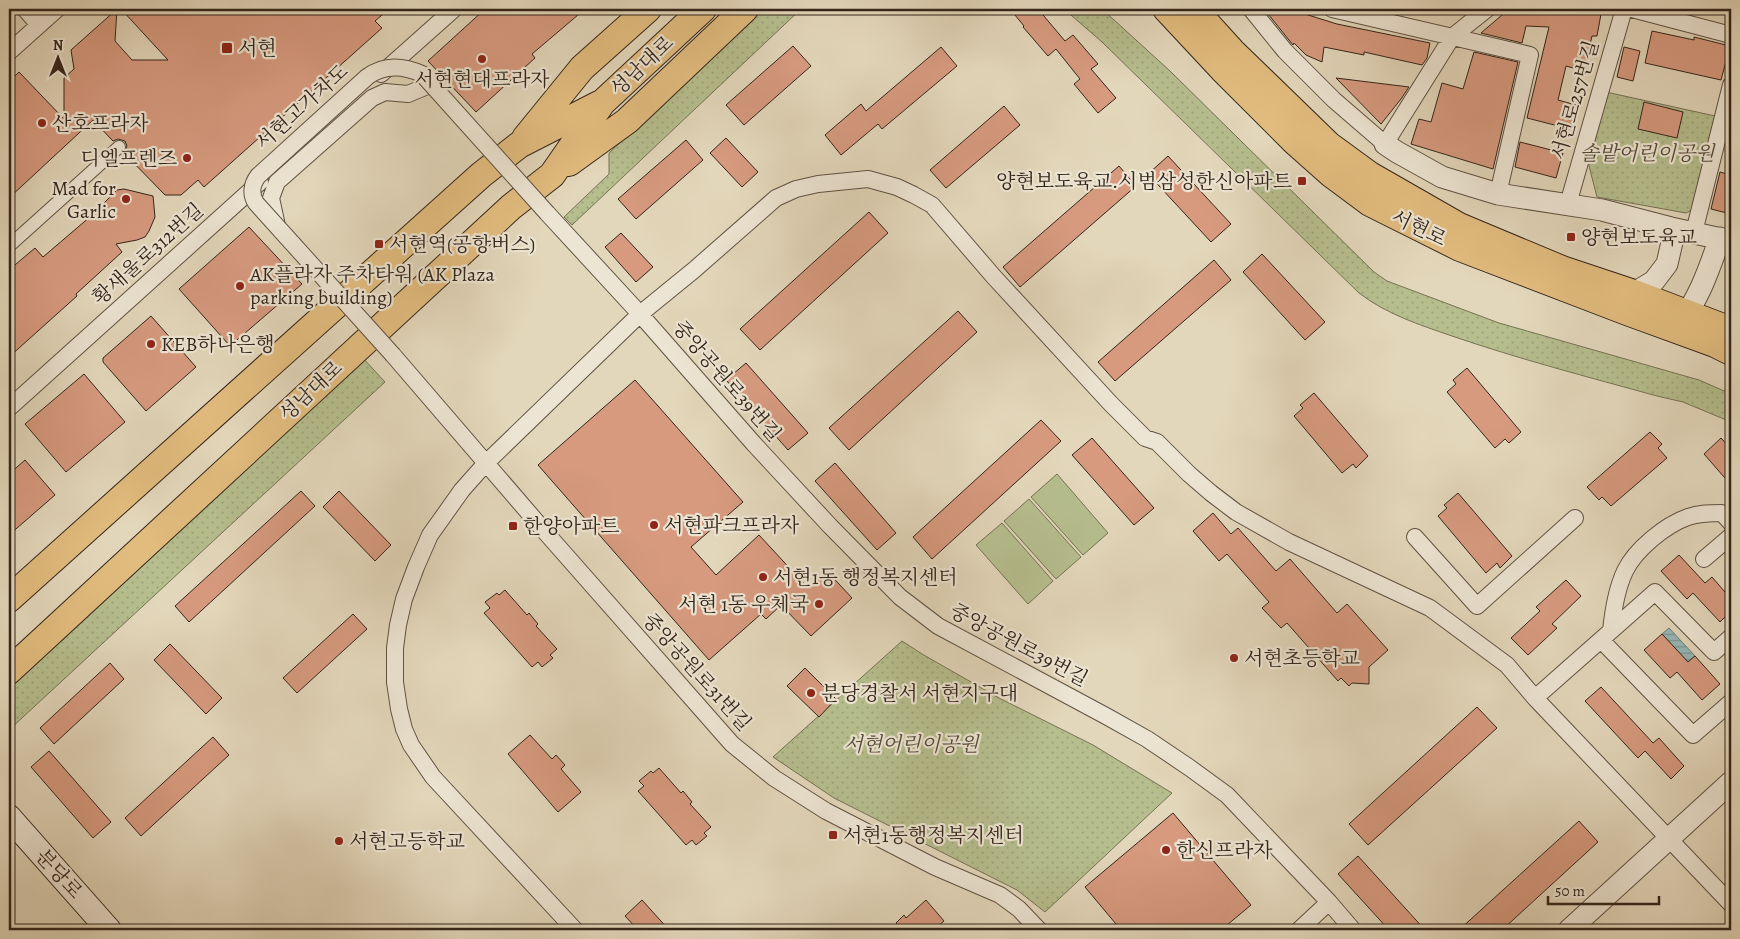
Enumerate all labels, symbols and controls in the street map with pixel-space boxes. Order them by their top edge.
street label: 성남대로 [605,30,679,102]
north arrow [32,32,82,82]
place label: 서현 [238,35,277,62]
text: N [53,36,63,55]
street label: 서현로257번길 [1545,37,1605,163]
marker: 서현 [220,41,234,55]
marker: 서현현대프라자 [476,53,488,65]
street label: 서현고가차도 [250,58,354,156]
place label: 서현현대프라자 [414,66,550,93]
place label: 산호프라자 [52,110,149,137]
marker: 산호프라자 [36,117,48,129]
park label: 솔밭어린이공원 [1579,140,1716,167]
place label: 디엘프렌즈 [80,145,177,172]
marker: 디엘프렌즈 [181,152,193,164]
place label: 양현보도육교.시범삼성한신아파트 [996,168,1292,195]
place label: Mad for Garlic [51,175,116,225]
marker: 양현보도육교.시범삼성한신아파트 [1296,175,1308,187]
marker: Mad for Garlic [120,193,132,205]
street label: 황새울로312번길 [87,197,209,311]
street label: 서현로 [1387,203,1451,253]
place label: 양현보도육교 [1581,224,1698,251]
place label: 서현역(공항버스) [389,231,535,258]
marker: 양현보도육교 [1565,231,1577,243]
marker: 서현역(공항버스) [373,238,385,250]
place label: AK플라자 주차타워 (AK Plaza parking building) [249,261,496,311]
marker: AK플라자 주차타워 (AK Plaza parking building) [234,280,246,292]
street label: 중앙공원로39번길 [667,315,787,447]
place label: KEB하나은행 [161,331,275,358]
marker: KEB하나은행 [145,338,157,350]
street label: 성남대로 [274,355,348,427]
place label: 서현파크프라자 [664,512,800,539]
place label: 한양아파트 [523,513,620,540]
marker: 서현파크프라자 [648,519,660,531]
marker: 한양아파트 [507,520,519,532]
place label: 서현1동 행정복지센터 [773,564,958,591]
marker: 서현1동 행정복지센터 [757,571,769,583]
place label: 서현 1동 우체국 [678,591,809,618]
street label: 중앙공원로39번길 [945,597,1093,693]
marker: 서현 1동 우체국 [813,598,825,610]
street label: 중앙공원로31번길 [637,607,757,737]
place label: 서현초등학교 [1244,645,1361,672]
marker: 서현초등학교 [1228,652,1240,664]
place label: 분당경찰서 서현지구대 [821,680,1018,707]
marker: 분당경찰서 서현지구대 [805,687,817,699]
park label: 서현어린이공원 [843,731,980,758]
place label: 서현1동행정복지센터 [843,822,1024,849]
place label: 서현고등학교 [349,828,466,855]
marker: 서현1동행정복지센터 [827,829,839,841]
marker: 서현고등학교 [333,835,345,847]
place label: 한신프라자 [1176,837,1273,864]
street label: 분당로 [30,843,88,905]
marker: 한신프라자 [1160,844,1172,856]
scale bar [1548,874,1659,906]
text: 50 m [1555,881,1585,901]

